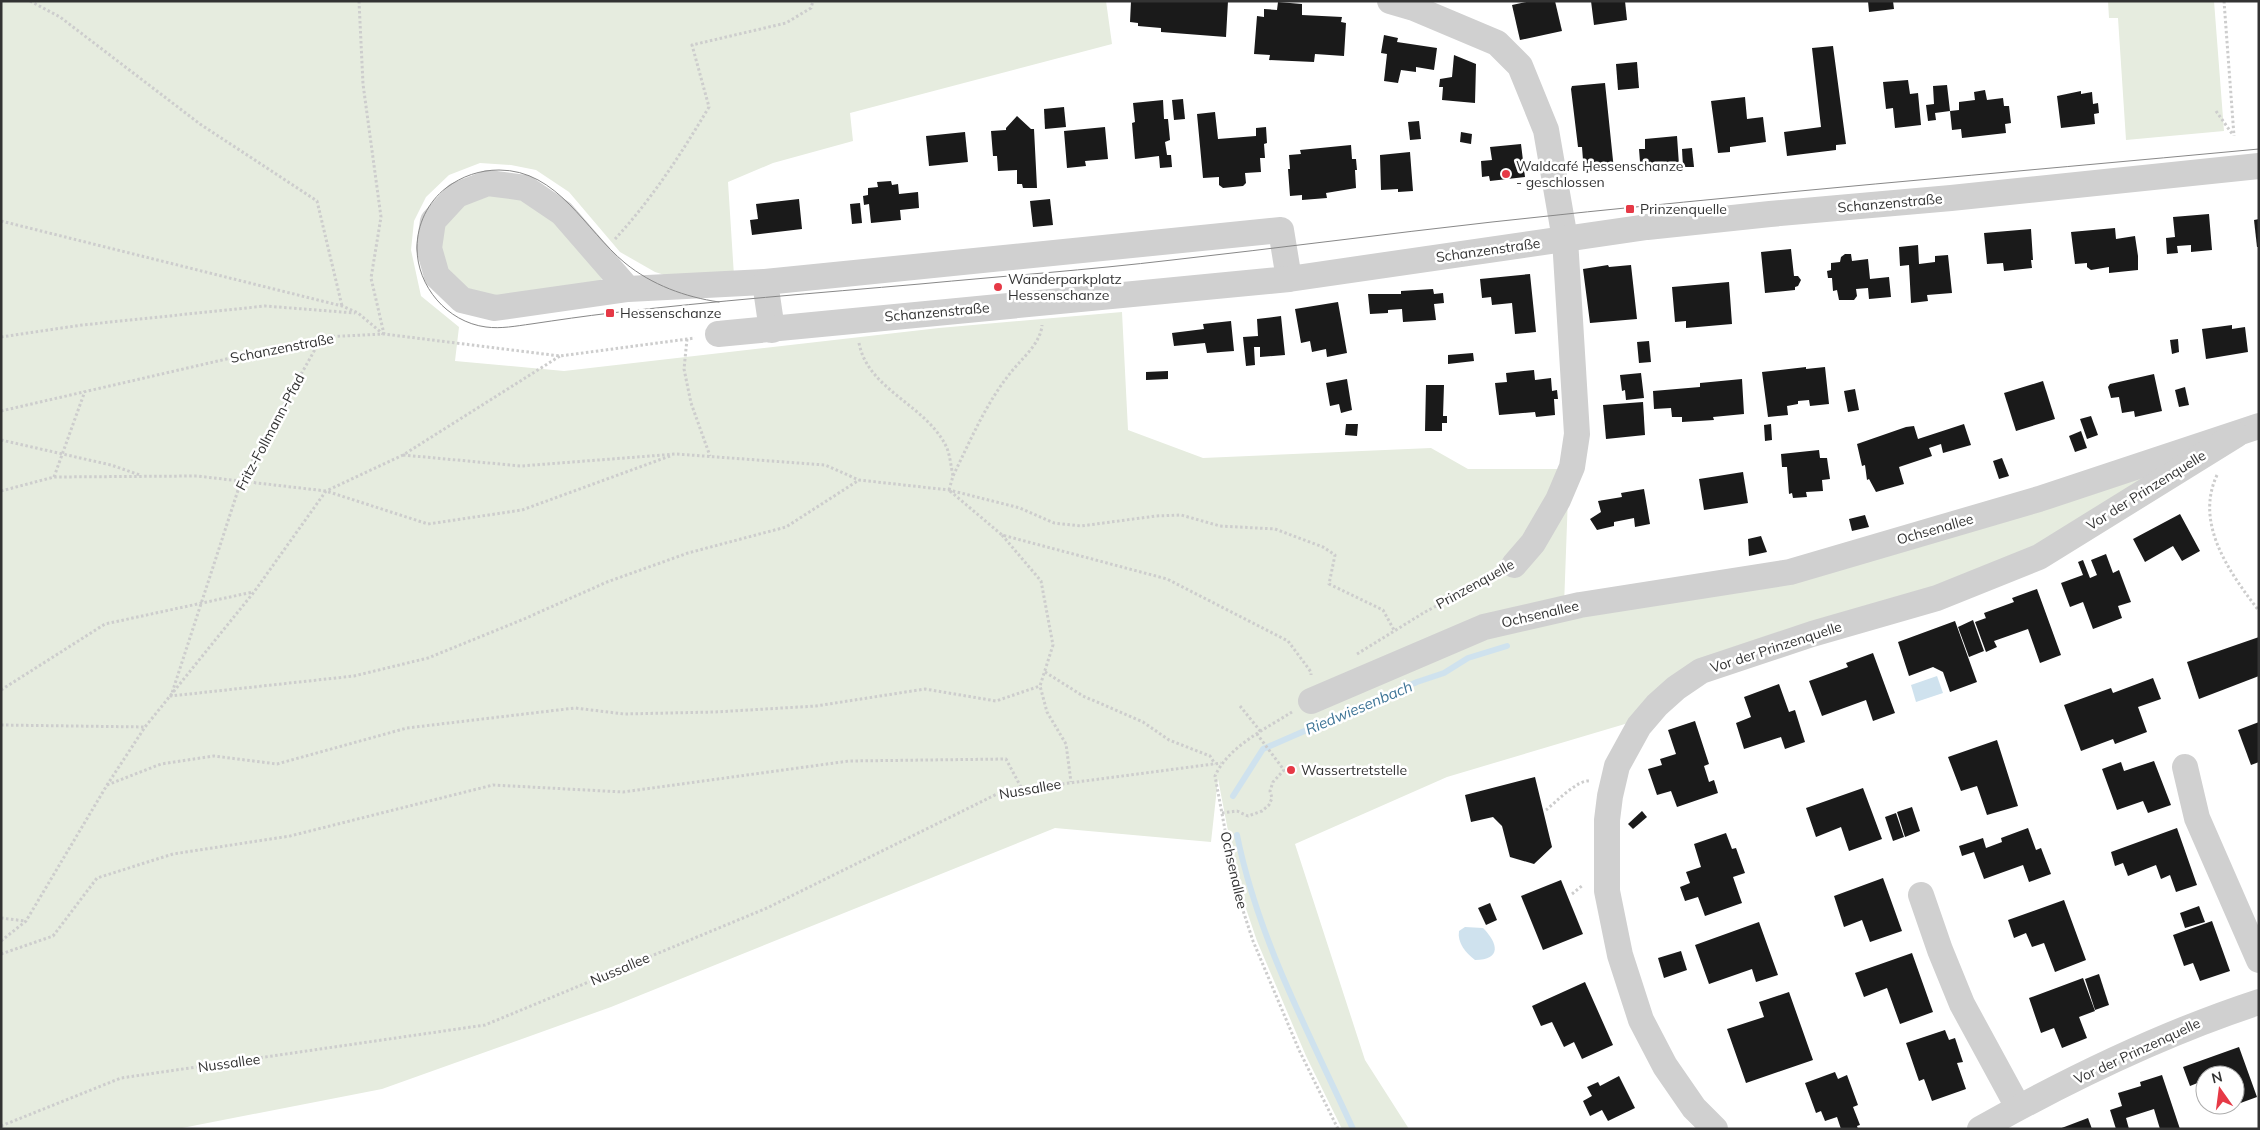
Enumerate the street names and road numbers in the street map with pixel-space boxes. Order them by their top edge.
street label: Schanzenstraße [1837,189,1943,217]
street label: Schanzenstraße [1435,234,1541,266]
street label: Schanzenstraße [884,298,990,326]
street label: Schanzenstraße [229,329,335,367]
street label: Fritz-Follmann-Pfad [232,371,308,493]
street label: Vor der Prinzenquelle [2083,446,2209,534]
street label: Ochsenallee [1895,509,1975,549]
street label: Prinzenquelle [1433,555,1517,613]
street label: Ochsenallee [1499,596,1581,632]
street label: Vor der Prinzenquelle [1708,617,1844,677]
street label: Nussallee [998,775,1062,803]
street label: Ochsenallee [1216,829,1252,911]
street label: Nussallee [588,948,652,990]
street label: Vor der Prinzenquelle [2071,1014,2203,1088]
street label: Nussallee [197,1050,261,1076]

